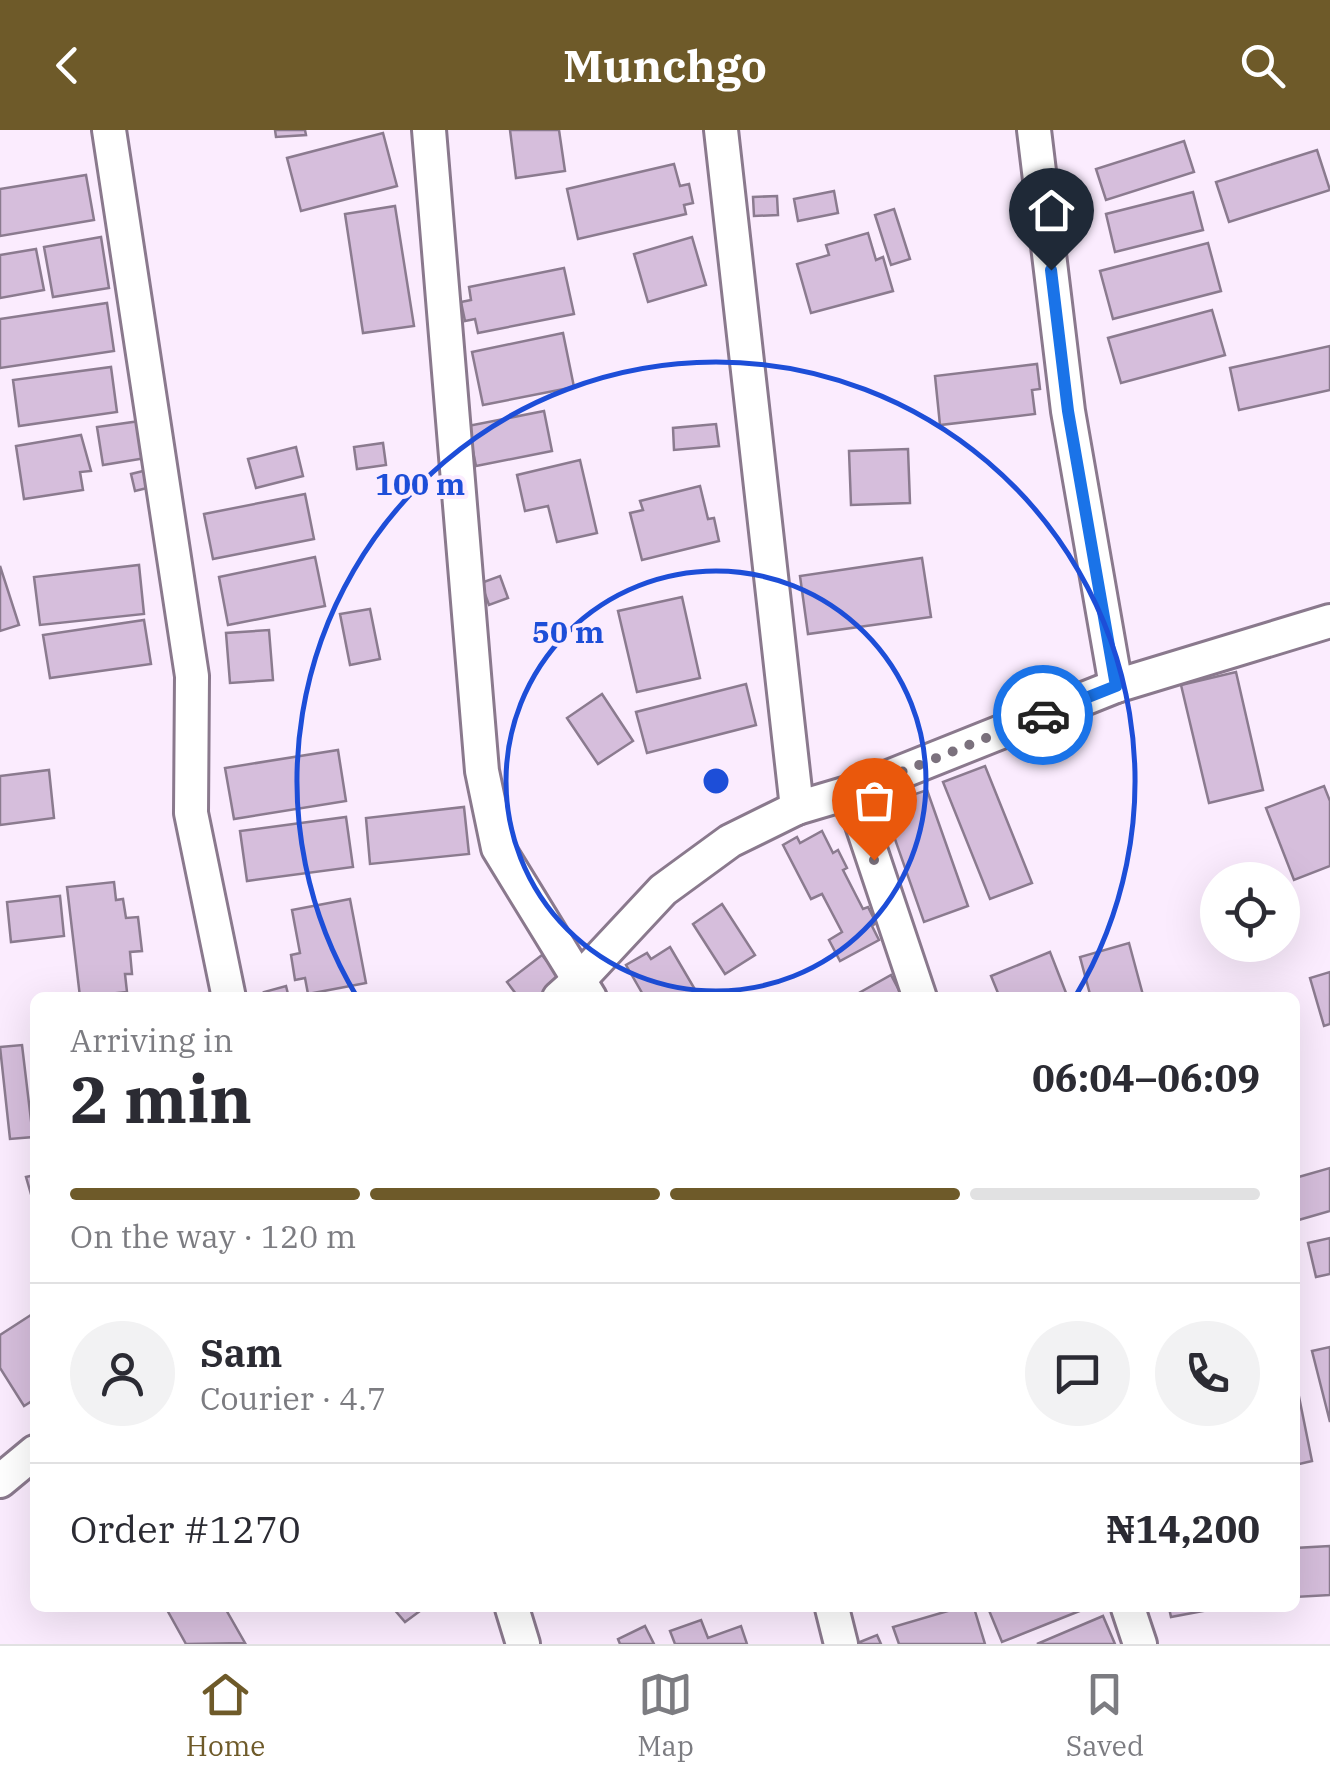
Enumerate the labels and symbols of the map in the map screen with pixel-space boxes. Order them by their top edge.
pin [1009,168,1094,271]
text: 100 m [375,464,465,503]
text: 50 m [532,612,604,651]
courier [993,665,1093,765]
pin [832,758,917,861]
centre of rings [698,763,734,799]

